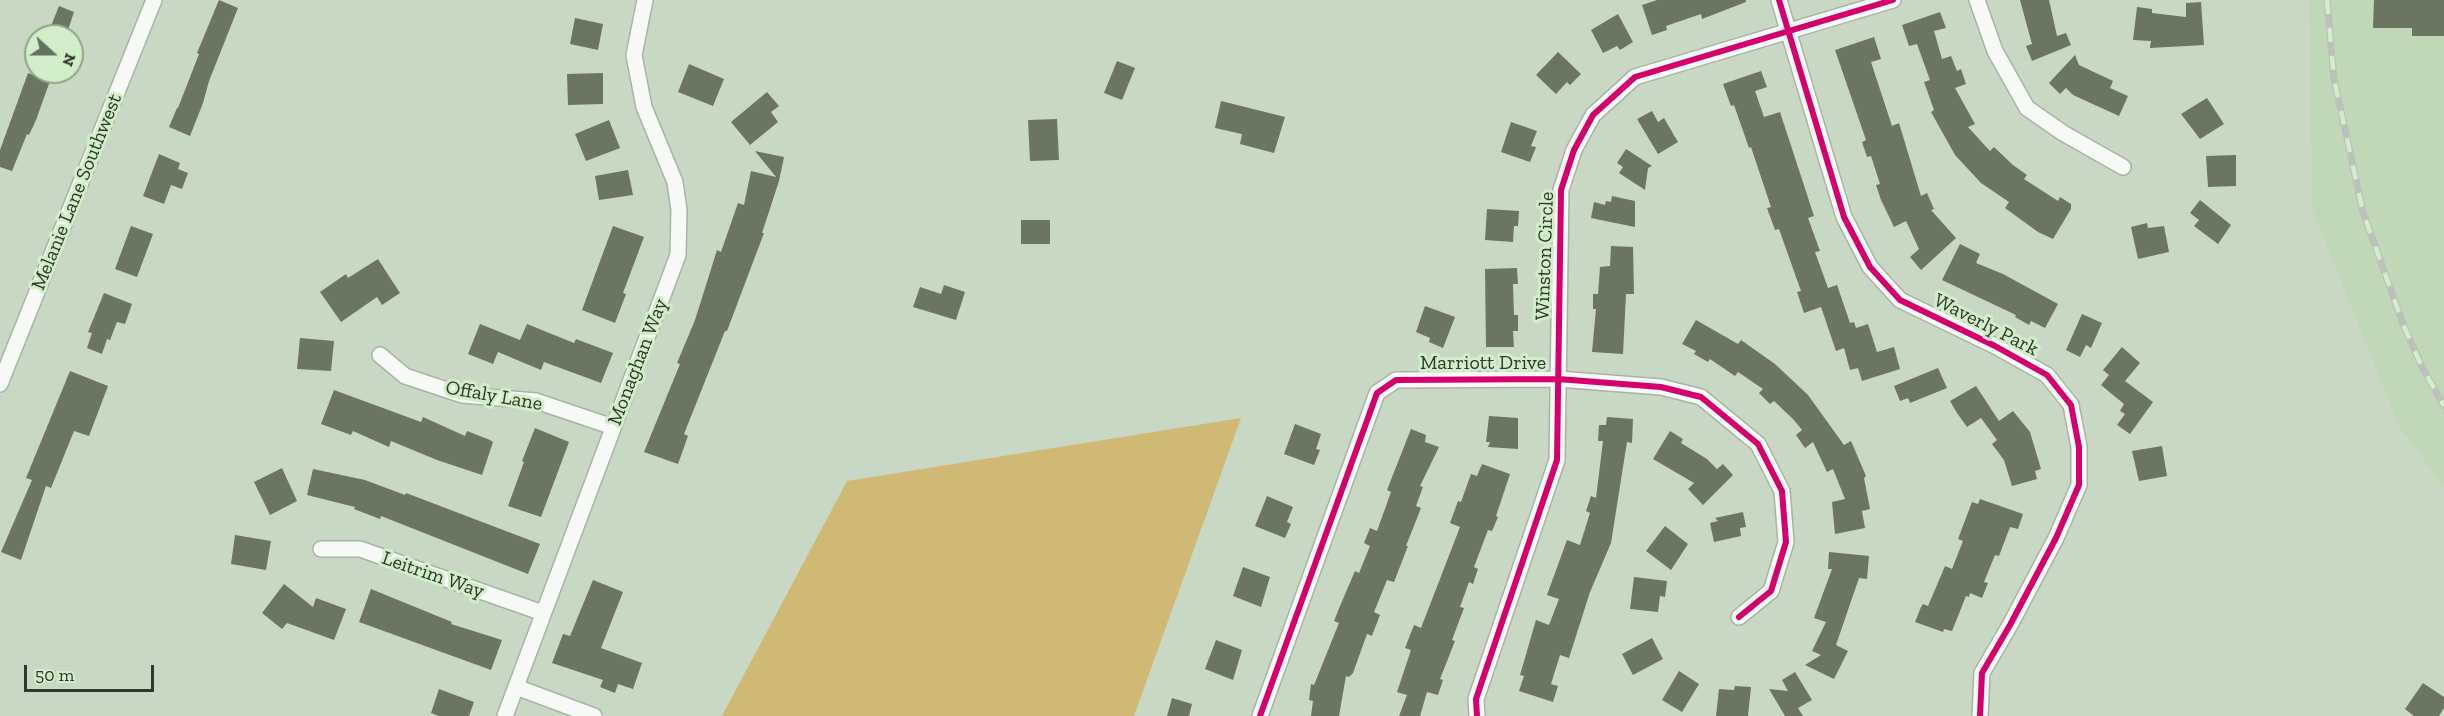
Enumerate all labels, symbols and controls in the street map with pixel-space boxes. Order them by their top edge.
north arrow [24,24,84,84]
text: N [58,51,80,69]
street label: Melanie Lane Southwest [27,90,127,294]
street label: Winston Circle [1531,191,1559,321]
street label: Waverly Park [1930,288,2042,362]
street label: Monaghan Way [603,295,673,429]
street label: Marriott Drive [1420,351,1546,375]
street label: Offaly Lane [444,376,544,416]
street label: Leitrim Way [379,546,487,604]
scale bar [27,653,158,691]
text: 50 m [35,664,74,686]

